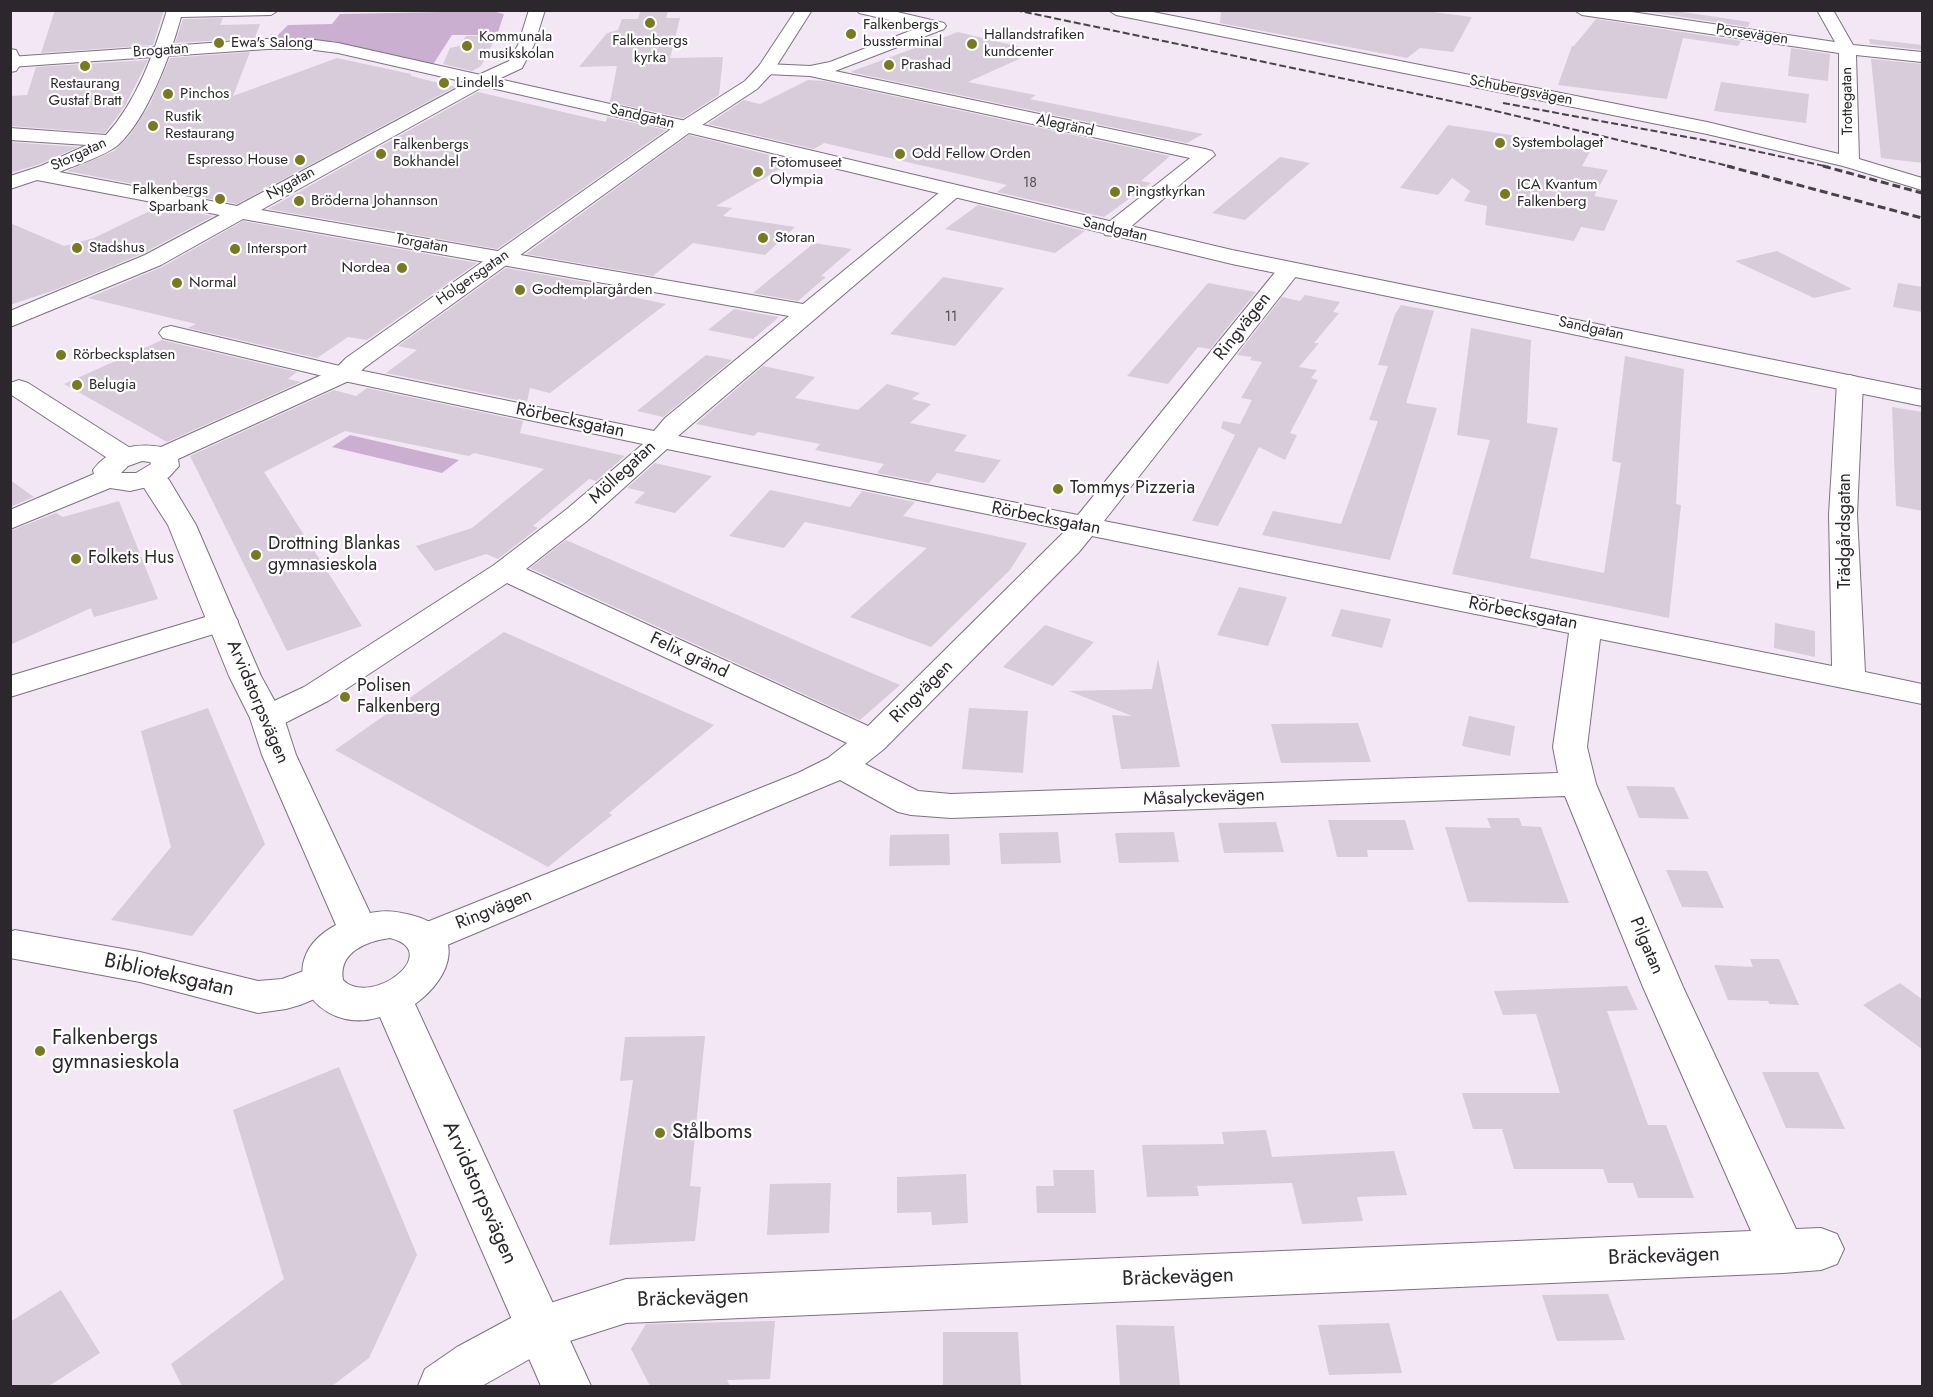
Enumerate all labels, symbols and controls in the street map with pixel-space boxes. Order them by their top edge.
marker: Falkenbergs kyrka [643,16,657,30]
place label: Falkenbergs bussterminal [863,16,942,51]
street label: Porsevägen [1715,21,1789,49]
place label: Hallandstrafiken kundcenter [984,26,1085,61]
marker: Falkenbergs bussterminal [844,27,858,41]
place label: Kommunala musikskolan [479,28,554,63]
place label: Falkenbergs kyrka [612,32,688,67]
place label: Ewa's Salong [231,34,313,52]
marker: Ewa's Salong [212,36,226,50]
marker: Hallandstrafiken kundcenter [965,37,979,51]
marker: Kommunala musikskolan [460,39,474,53]
street label: Brogatan [132,40,190,62]
place label: Prashad [901,56,951,74]
marker: Prashad [882,58,896,72]
marker: Restaurang Gustaf Bratt [78,59,92,73]
street label: Trottegatan [1838,67,1858,135]
street label: Schubergsvägen [1468,72,1574,110]
place label: Lindells [456,74,504,92]
place label: Restaurang Gustaf Bratt [48,75,122,110]
marker: Lindells [437,76,451,90]
place label: Pinchos [180,85,229,103]
marker: Pinchos [161,87,175,101]
street label: Sandgatan [608,101,676,133]
place label: Rustik Restaurang [165,108,235,143]
street label: Alegränd [1035,111,1095,141]
marker: Rustik Restaurang [146,119,160,133]
street label: Storgatan [48,134,110,176]
place label: Systembolaget [1512,134,1603,152]
place label: Falkenbergs Bokhandel [393,136,468,171]
marker: Systembolaget [1493,136,1507,150]
place label: Odd Fellow Orden [912,145,1031,163]
marker: Falkenbergs Bokhandel [374,147,388,161]
marker: Odd Fellow Orden [893,147,907,161]
place label: Espresso House [187,151,288,169]
marker: Espresso House [293,153,307,167]
place label: Fotomuseet Olympia [770,154,842,189]
street label: Nygatan [264,163,318,205]
marker: Fotomuseet Olympia [751,165,765,179]
house number: 18 [1023,176,1037,192]
place label: ICA Kvantum Falkenberg [1517,176,1598,211]
place label: Falkenbergs Sparbank [133,181,208,216]
place label: Pingstkyrkan [1127,183,1205,201]
marker: Pingstkyrkan [1108,185,1122,199]
marker: ICA Kvantum Falkenberg [1498,187,1512,201]
marker: Falkenbergs Sparbank [213,192,227,206]
place label: Bröderna Johannson [311,192,438,210]
marker: Bröderna Johannson [292,194,306,208]
street label: Sandgatan [1081,214,1149,246]
place label: Storan [775,229,815,247]
street label: Torgatan [394,231,450,257]
marker: Storan [756,231,770,245]
place label: Stadshus [89,239,144,257]
place label: Intersport [247,240,307,258]
marker: Stadshus [70,241,84,255]
marker: Intersport [228,242,242,256]
street label: Holgersgatan [433,246,513,310]
place label: Nordea [342,259,390,277]
marker: Nordea [395,261,409,275]
place label: Normal [189,274,236,292]
marker: Normal [170,276,184,290]
place label: Godtemplargården [532,281,653,299]
marker: Godtemplargården [513,283,527,297]
street label: Ringvägen [1210,289,1276,365]
house number: 11 [945,310,957,326]
street label: Sandgatan [1557,313,1625,345]
place label: Rörbecksplatsen [73,346,175,364]
marker: Rörbecksplatsen [54,348,68,362]
place label: Belugia [89,376,136,394]
marker: Belugia [70,378,84,392]
street label: Rörbecksgatan [514,399,626,443]
street label: Möllegatan [585,437,661,509]
street label: Trädgårdsgatan [1835,473,1857,589]
place label: Tommys Pizzeria [1070,478,1195,500]
marker: Tommys Pizzeria [1051,482,1065,496]
street label: Rörbecksgatan [990,498,1102,540]
place label: Drottning Blankas gymnasieskola [268,534,400,576]
place label: Folkets Hus [88,548,174,570]
marker: Drottning Blankas gymnasieskola [249,548,263,562]
marker: Folkets Hus [69,552,83,566]
street label: Rörbecksgatan [1467,593,1579,635]
street label: Felix gränd [646,628,732,684]
street label: Arvidstorpsvägen [221,637,293,767]
street label: Ringvägen [886,656,958,728]
place label: Polisen Falkenberg [357,676,440,718]
marker: Polisen Falkenberg [338,690,352,704]
street label: Måsalyckevägen [1143,785,1265,811]
street label: Ringvägen [453,885,535,935]
street label: Pilgatan [1624,914,1668,978]
street label: Biblioteksgatan [102,949,236,1003]
place label: Falkenbergs gymnasieskola [52,1026,179,1076]
marker: Falkenbergs gymnasieskola [33,1044,47,1058]
street label: Arvidstorpsvägen [436,1117,522,1269]
place label: Stålboms [672,1120,752,1146]
marker: Stålboms [653,1126,667,1140]
street label: Bräckevägen [1608,1242,1720,1272]
street label: Bräckevägen [1122,1263,1234,1293]
street label: Bräckevägen [637,1284,749,1314]

